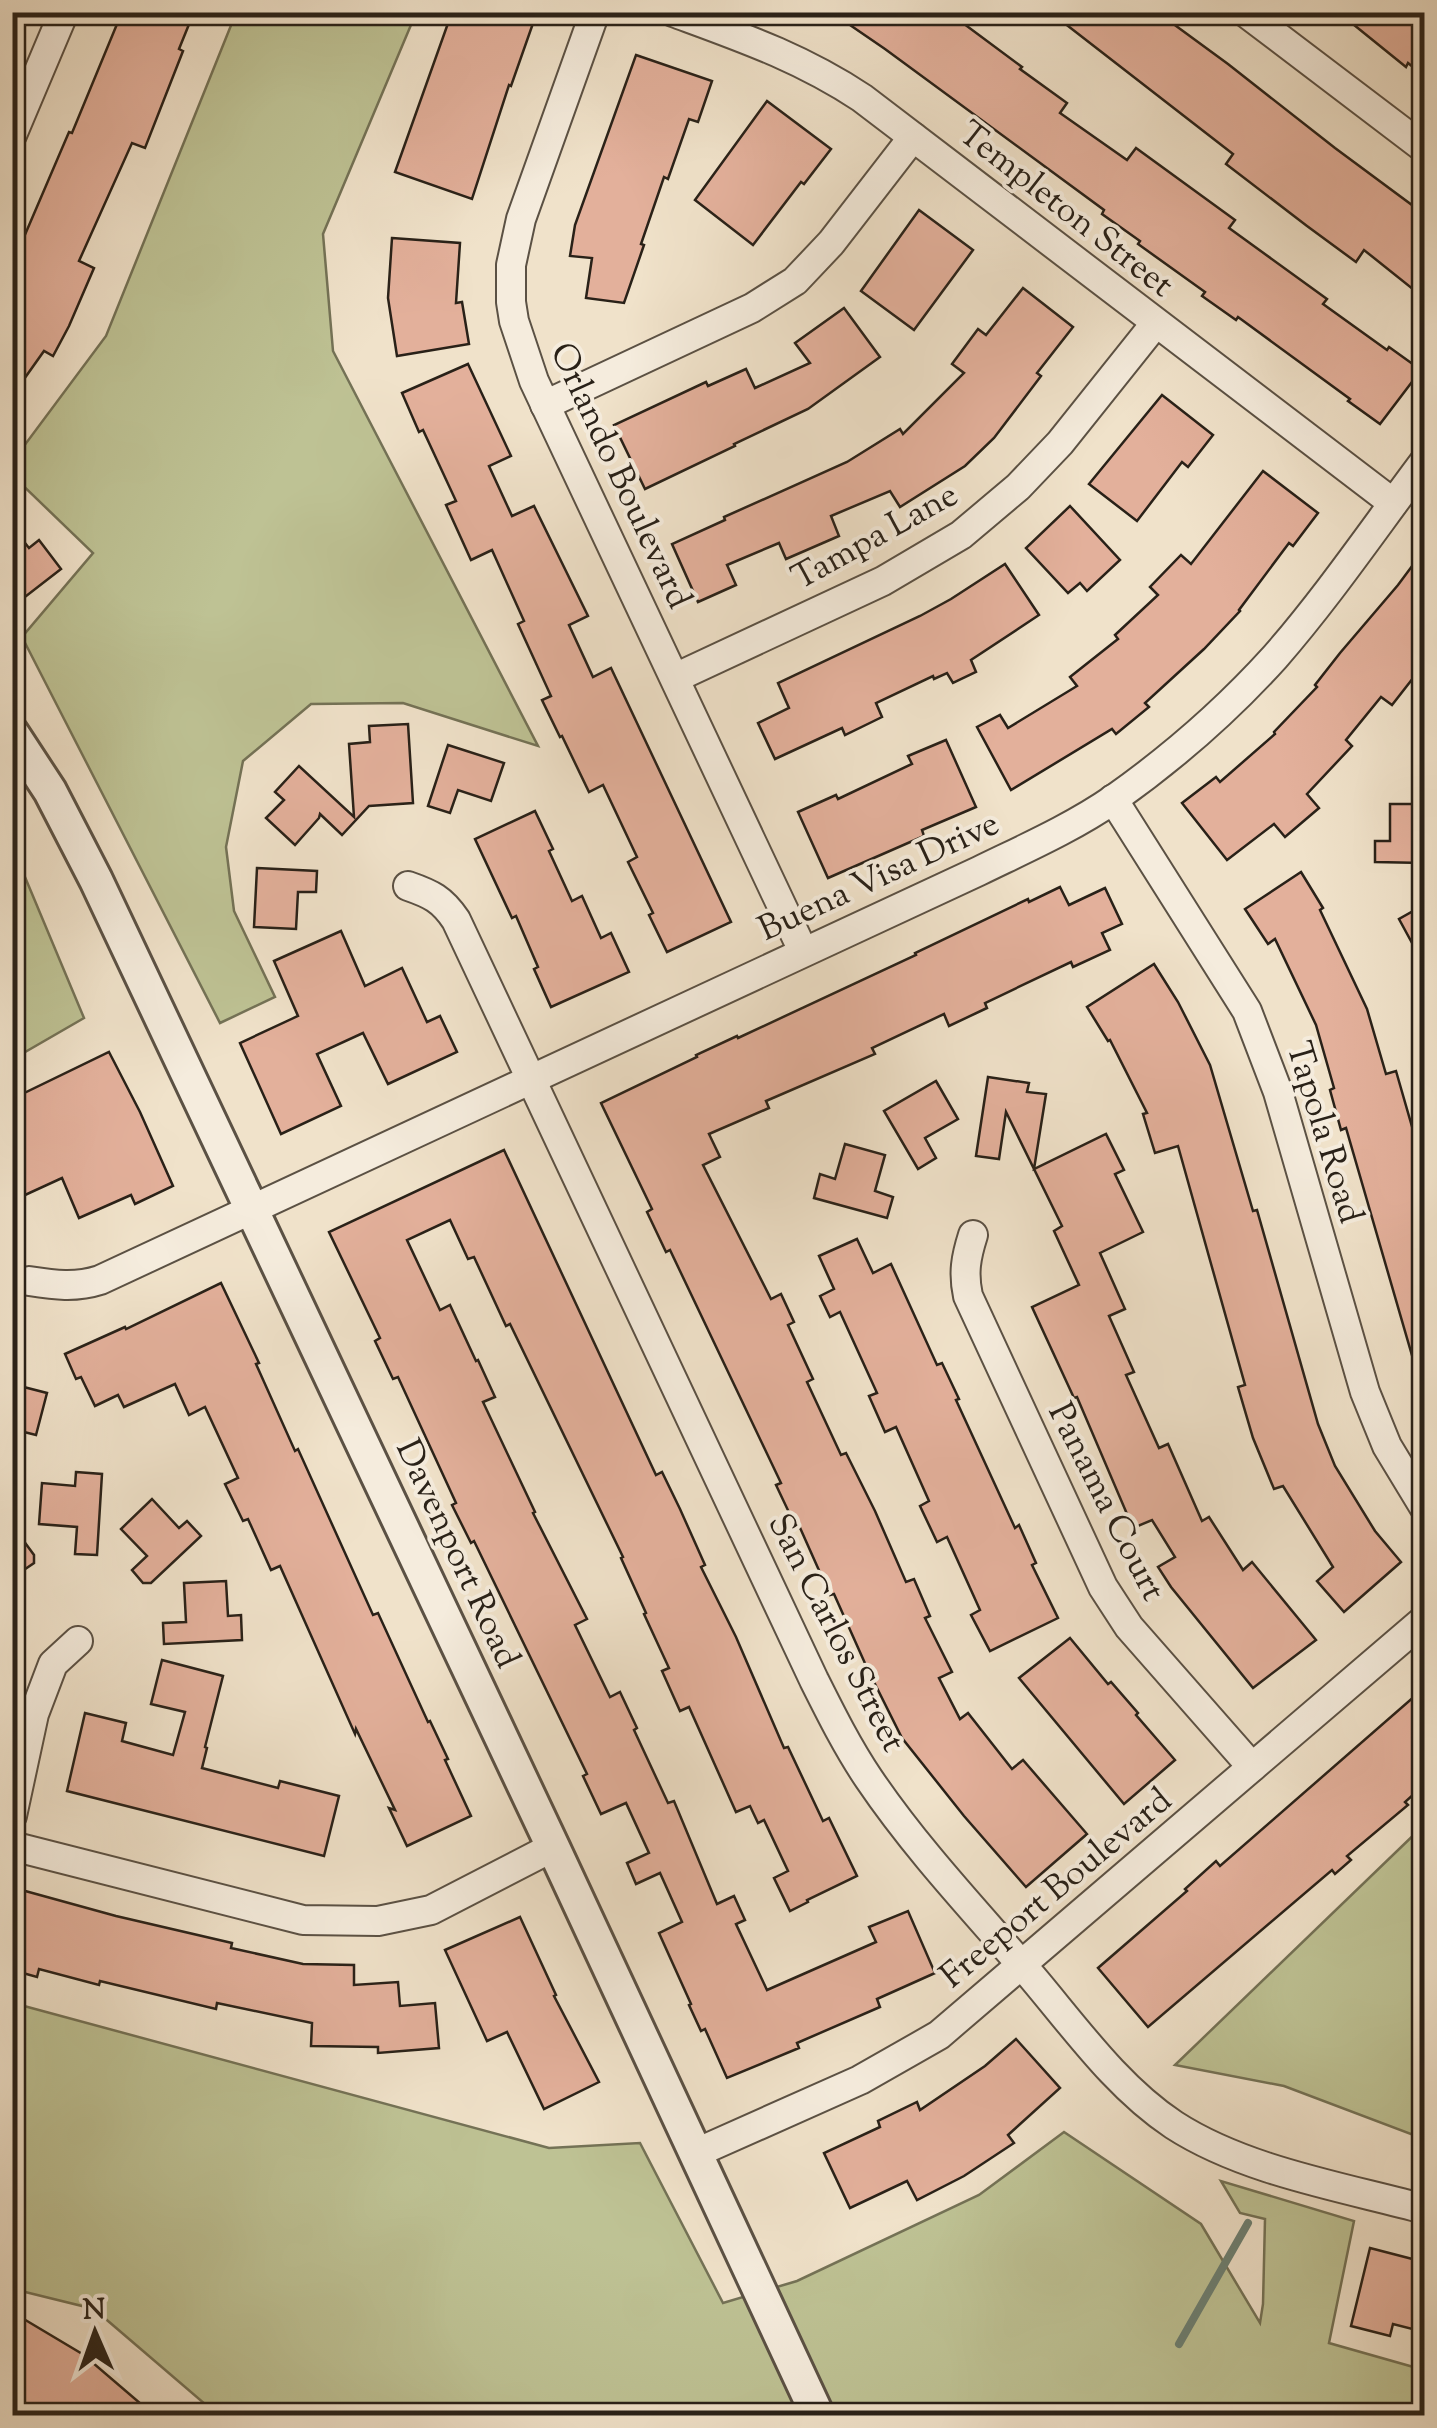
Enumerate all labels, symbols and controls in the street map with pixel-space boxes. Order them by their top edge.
street label: Templeton Street [946,110,1183,311]
street label: Orlando Boulevard [535,335,703,618]
street label: Tampa Lane [783,471,968,605]
street label: Buena Visa Drive [751,800,1008,956]
street label: Tapola Road [1271,1036,1375,1230]
street label: Panama Court [1033,1395,1177,1611]
street label: Davenport Road [381,1432,531,1677]
street label: San Carlos Street [753,1505,917,1762]
street label: Freeport Boulevard [930,1777,1184,2002]
north arrow [45,2283,145,2383]
text: N [82,2291,106,2331]

